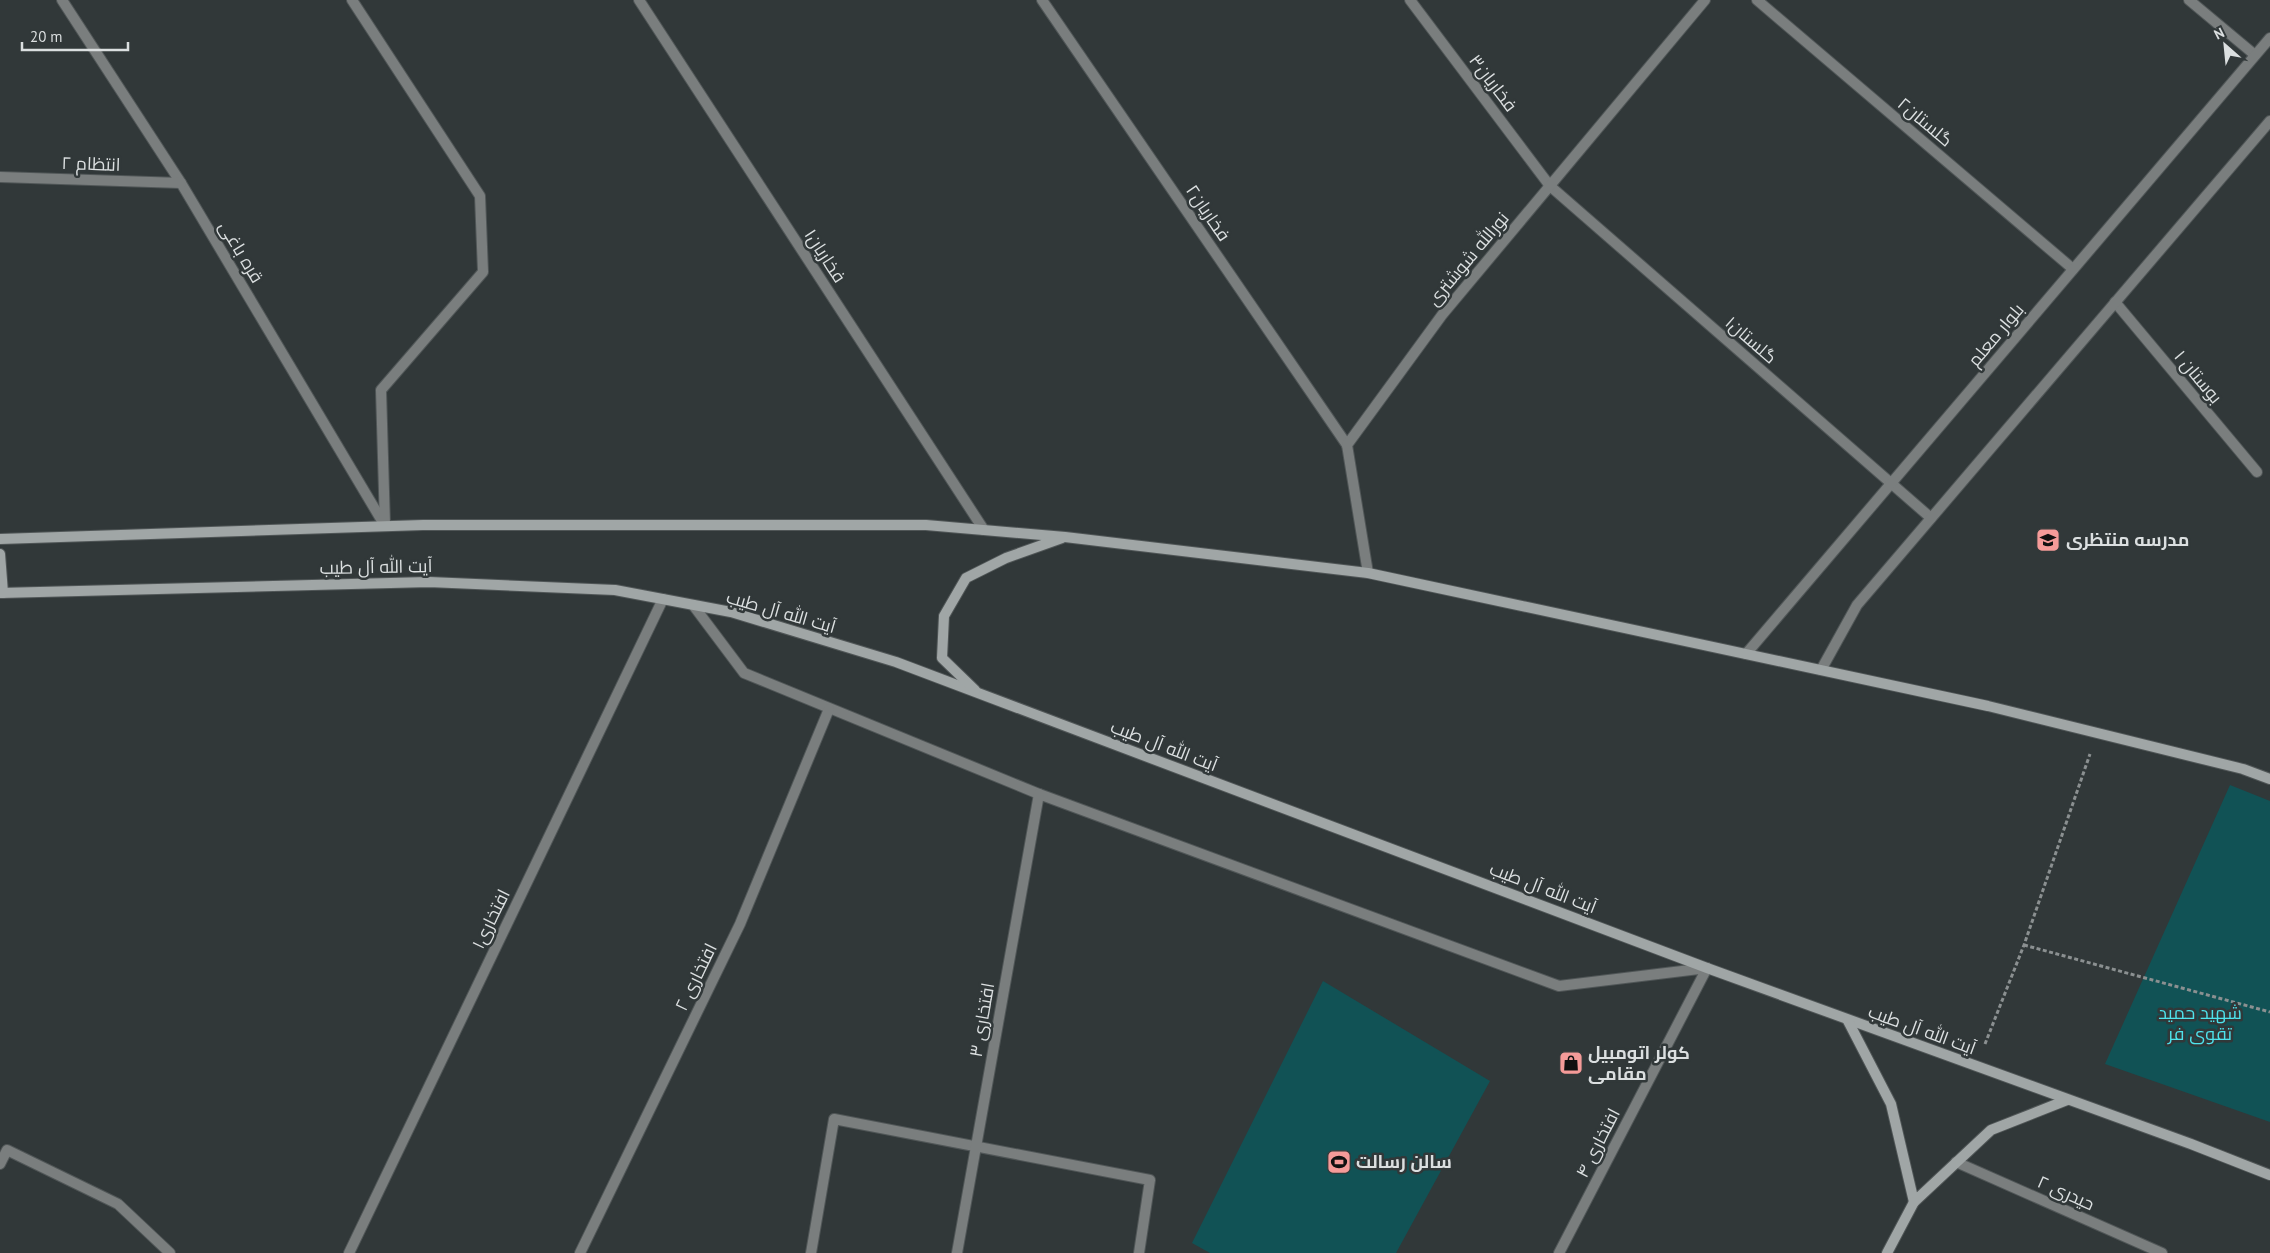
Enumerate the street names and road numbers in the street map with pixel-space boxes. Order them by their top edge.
street label: فخاریان۳ [1464,49,1522,116]
street label: گلستان۲ [1893,92,1958,151]
street label: انتظام ۲ [61,151,121,177]
street label: فخاریان۲ [1181,180,1236,245]
street label: نورالله شوشتری [1422,207,1514,310]
street label: قره باغی [214,217,269,287]
street label: فخاریان۱ [800,225,851,287]
street label: بلوار معلم [1963,298,2029,372]
street label: گلستان۱ [1721,311,1782,368]
street label: بوستان ۱ [2169,345,2227,408]
street label: آیت الله آل طیب [319,554,433,579]
street label: آیت الله آل طیب [724,585,839,638]
street label: آیت الله آل طیب [1107,715,1221,777]
street label: آیت الله آل طیب [1486,857,1600,919]
street label: افتخاری۱ [466,885,515,952]
street label: افتخاری ۲ [669,939,722,1014]
street label: افتخاری ۳ [964,981,999,1059]
street label: آیت الله آل طیب [1865,999,1979,1060]
street label: افتخاری ۴ [1570,1104,1625,1181]
street label: حیدری ۲ [2034,1170,2098,1215]

